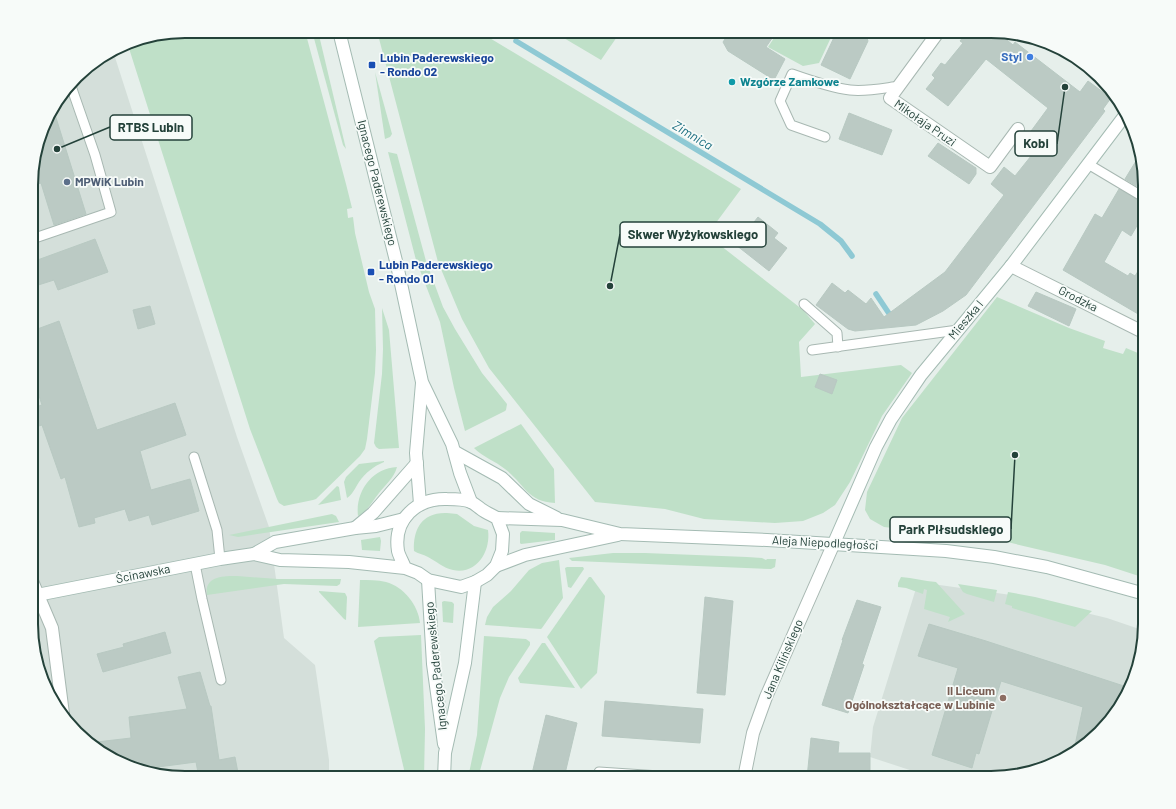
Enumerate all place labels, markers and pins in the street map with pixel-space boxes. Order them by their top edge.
place label: Styl [1001,49,1022,63]
place label: Lubin Paderewskiego - Rondo 02 [380,50,494,78]
marker: Styl [1025,52,1035,62]
marker: Lubin Paderewskiego - Rondo 02 [367,60,377,70]
place label: Wzgórze Zamkowe [740,74,840,88]
marker: Wzgórze Zamkowe [727,77,737,87]
callout: RTBS Lubin [110,115,192,140]
callout: Kobi [1015,131,1057,156]
place label: MPWiK Lubin [75,174,144,188]
marker: MPWiK Lubin [62,177,72,187]
callout: Skwer Wyżykowskiego [620,222,766,247]
place label: Lubin Paderewskiego - Rondo 01 [379,257,493,285]
marker: Lubin Paderewskiego - Rondo 01 [366,267,376,277]
callout: Park Piłsudskiego [890,517,1011,542]
place label: II Liceum Ogólnokształcące w Lubinie [845,683,995,711]
marker: II Liceum Ogólnokształcące w Lubinie [998,693,1008,703]

